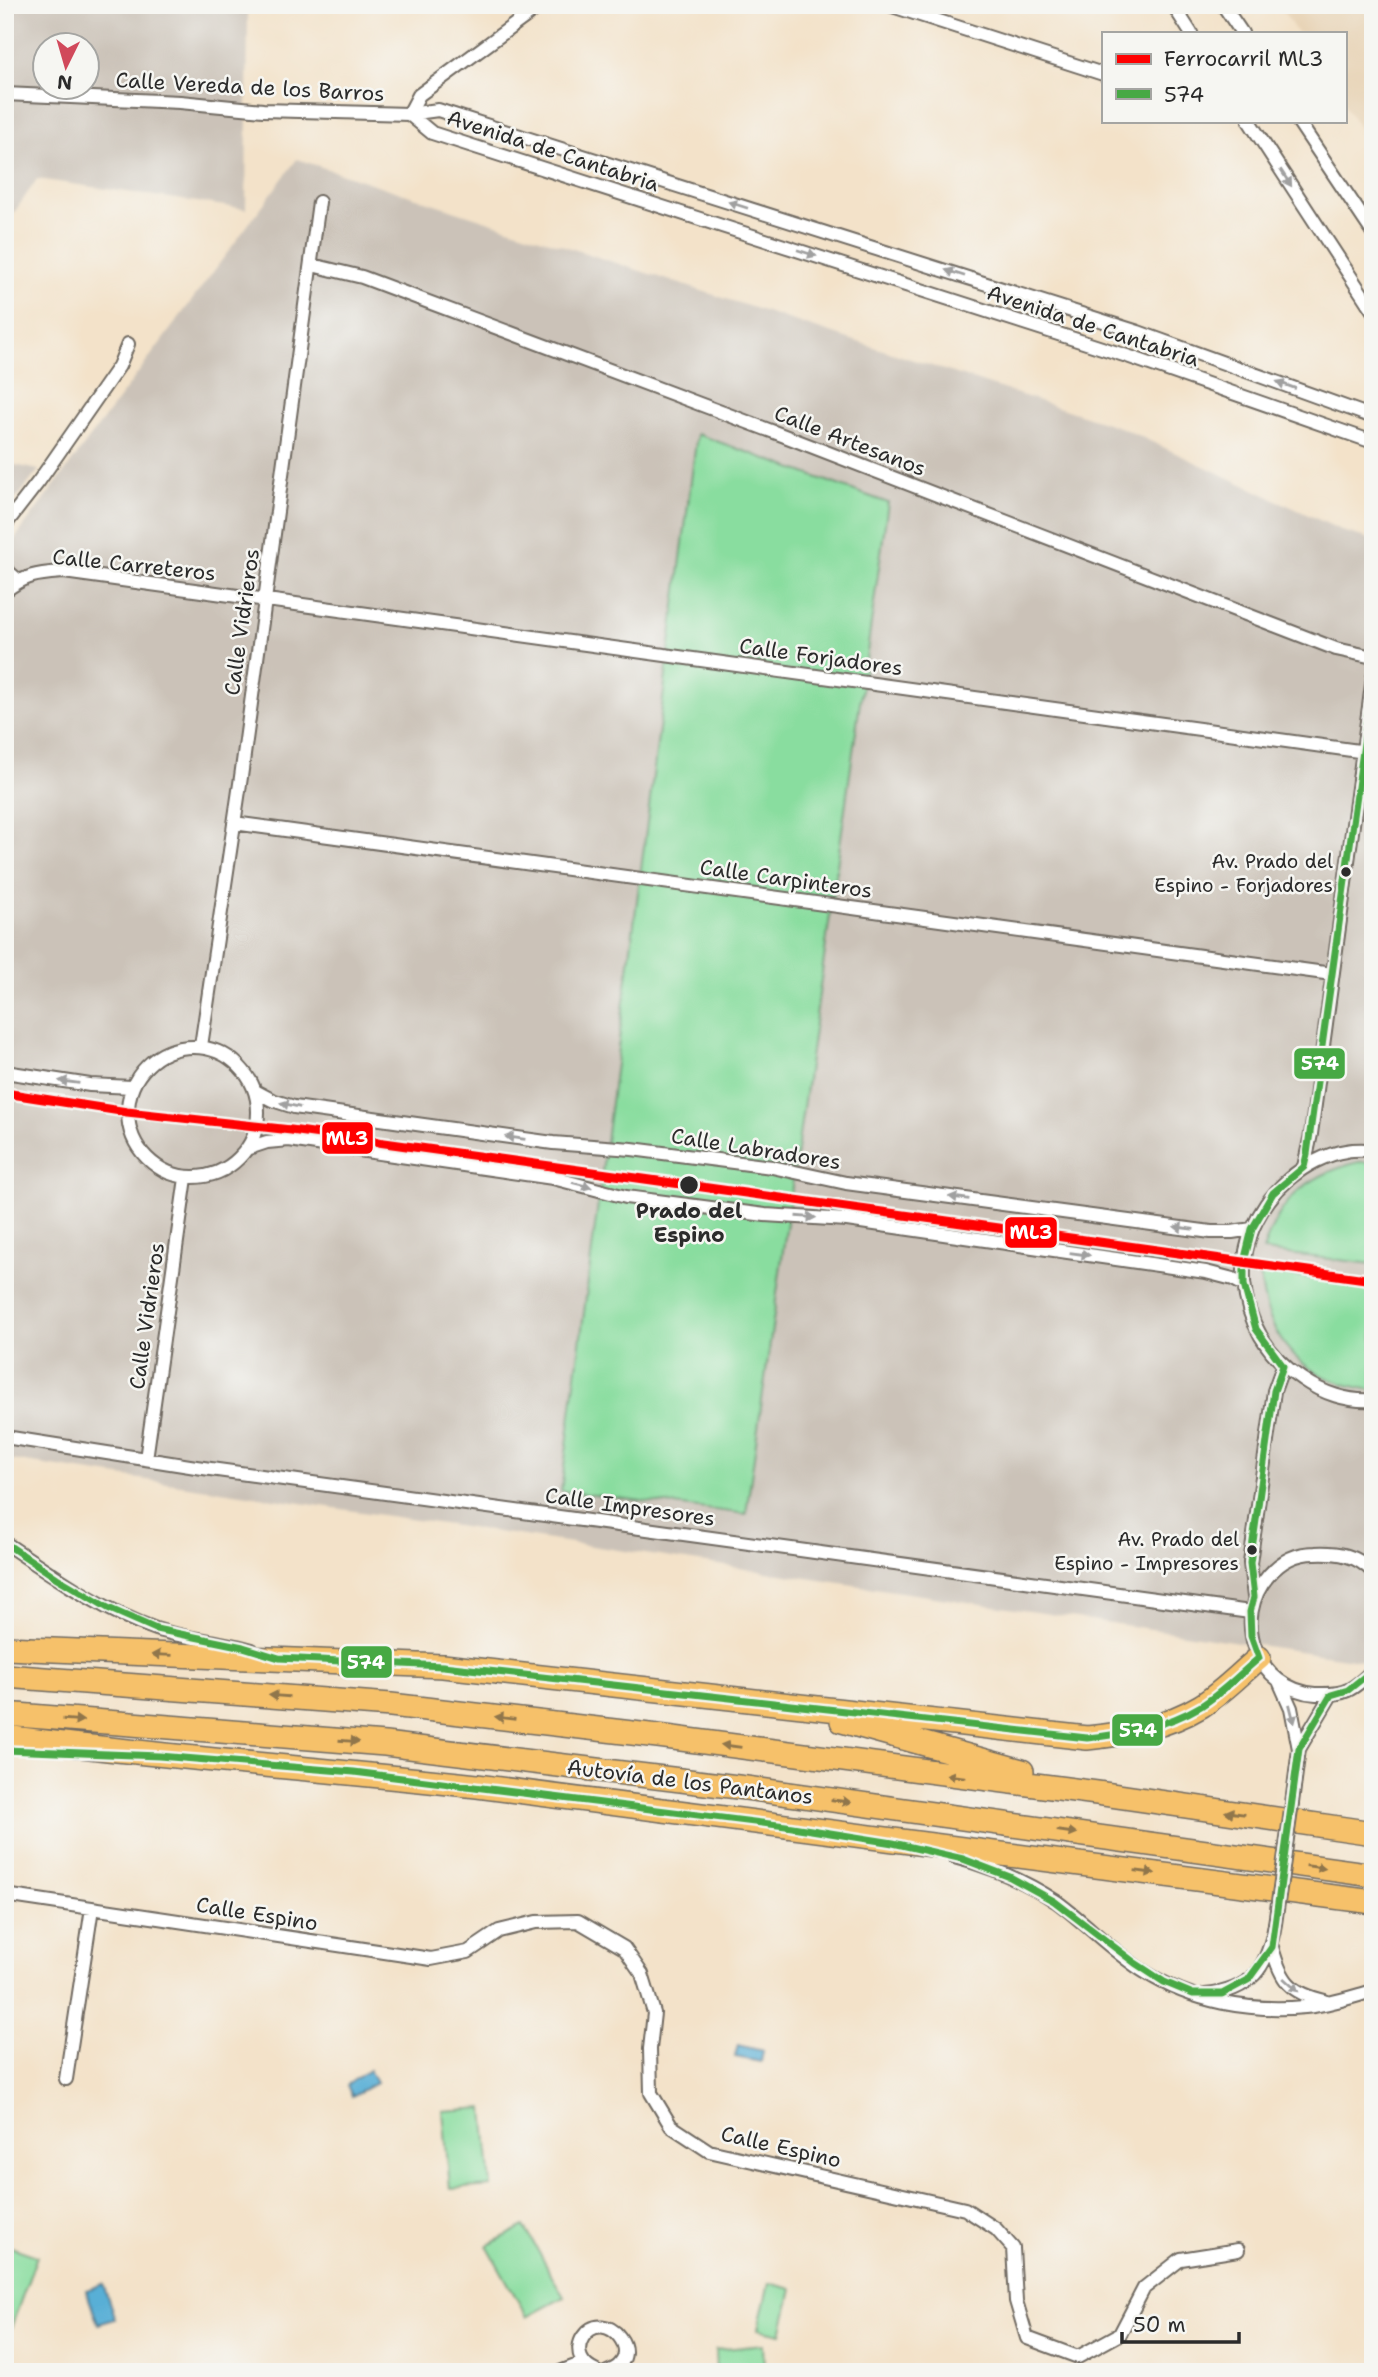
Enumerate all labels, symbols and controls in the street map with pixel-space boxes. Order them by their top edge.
north arrow [32,32,102,102]
legend [1102,32,1346,122]
text: Ferrocarril ML3 [1164,45,1324,73]
street label: Calle Vereda de los Barros [115,66,385,108]
text: N [56,69,73,96]
text: 574 [1164,81,1204,109]
street label: Avenida de Cantabria [443,103,663,199]
one-way arrow [1279,169,1293,187]
one-way arrow [727,199,748,209]
one-way arrow [797,248,818,259]
one-way arrow [944,268,965,278]
street label: Avenida de Cantabria [983,278,1203,374]
one-way arrow [1276,379,1297,390]
street label: Calle Artesanos [770,399,930,483]
street label: Calle Carreteros [51,543,217,587]
street label: Calle Vidrieros [218,547,266,697]
street label: Calle Forjadores [738,632,904,682]
place label: Av. Prado del Espino - Forjadores [1154,849,1333,898]
street label: Calle Carpinteros [698,853,874,905]
marker: Av. Prado del Espino - Forjadores [1339,865,1353,879]
line badge: 574 [1293,1047,1346,1080]
text: 574 [1301,1051,1340,1076]
one-way arrow [57,1076,79,1087]
one-way arrow [279,1099,301,1110]
line badge: ML3 [321,1121,374,1155]
street label: Calle Labradores [669,1122,843,1176]
text: ML3 [326,1126,368,1151]
one-way arrow [504,1132,526,1143]
marker: Prado del Espino [678,1174,700,1196]
one-way arrow [571,1180,593,1191]
one-way arrow [948,1193,970,1204]
place label: Prado del Espino [636,1197,742,1249]
one-way arrow [796,1212,818,1223]
line badge: ML3 [1004,1216,1058,1249]
text: ML3 [1010,1220,1052,1245]
one-way arrow [1173,1223,1195,1234]
street label: Calle Vidrieros [123,1241,171,1391]
one-way arrow [1070,1249,1092,1260]
street label: Calle Impresores [543,1481,717,1533]
place label: Av. Prado del Espino - Impresores [1054,1527,1239,1576]
marker: Av. Prado del Espino - Impresores [1245,1543,1259,1557]
line badge: 574 [340,1645,393,1679]
one-way arrow [150,1649,172,1660]
text: 574 [347,1650,386,1675]
one-way arrow [267,1691,289,1702]
one-way arrow [1287,1703,1298,1725]
one-way arrow [494,1713,516,1724]
line badge: 574 [1111,1713,1164,1747]
one-way arrow [62,1715,84,1726]
text: 574 [1119,1718,1158,1743]
one-way arrow [338,1736,360,1747]
one-way arrow [720,1741,742,1752]
street label: Autovía de los Pantanos [565,1753,815,1811]
one-way arrow [945,1770,967,1781]
one-way arrow [830,1796,852,1807]
one-way arrow [1224,1807,1246,1818]
one-way arrow [1056,1827,1078,1838]
one-way arrow [1305,1862,1327,1873]
one-way arrow [1134,1866,1156,1877]
street label: Calle Espino [194,1891,320,1937]
one-way arrow [1282,1977,1300,1993]
street label: Calle Espino [718,2120,844,2174]
scale bar [1122,2300,1240,2344]
text: 50 m [1133,2311,1186,2339]

